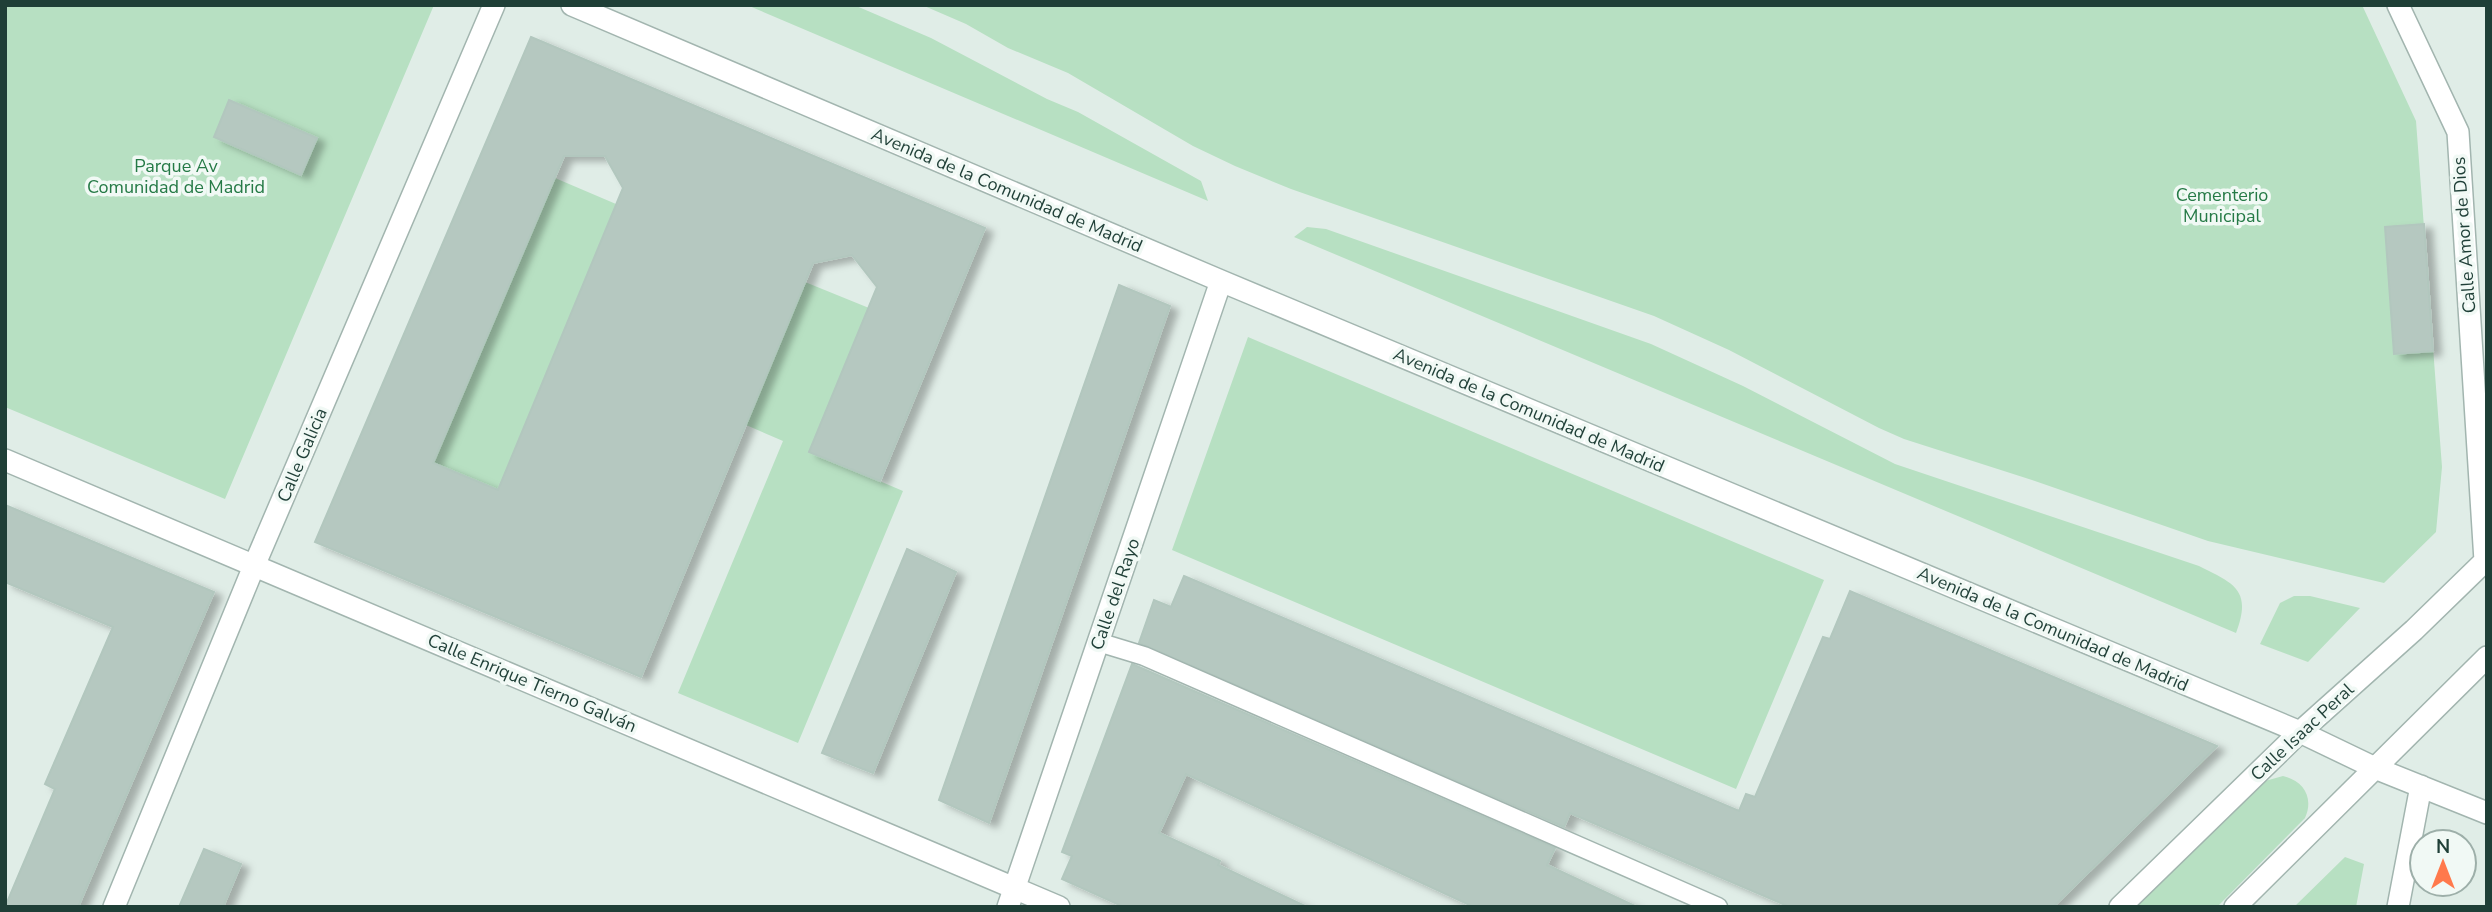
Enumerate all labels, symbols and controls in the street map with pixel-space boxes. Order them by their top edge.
street label: Avenida de la Comunidad de Madrid [868,122,1146,258]
park label: Parque Av Comunidad de Madrid [87,154,265,199]
street label: Calle Amor de Dios [2447,156,2481,314]
park label: Cementerio Municipal [2176,183,2268,228]
street label: Avenida de la Comunidad de Madrid [1390,342,1668,478]
street label: Calle Galicia [271,404,333,506]
street label: Calle del Rayo [1085,535,1145,653]
street label: Avenida de la Comunidad de Madrid [1914,561,2192,697]
street label: Calle Enrique Tierno Galván [424,628,640,738]
street label: Calle Isaac Peral [2245,677,2359,786]
north arrow [2408,828,2478,898]
text: N [2436,834,2450,860]

